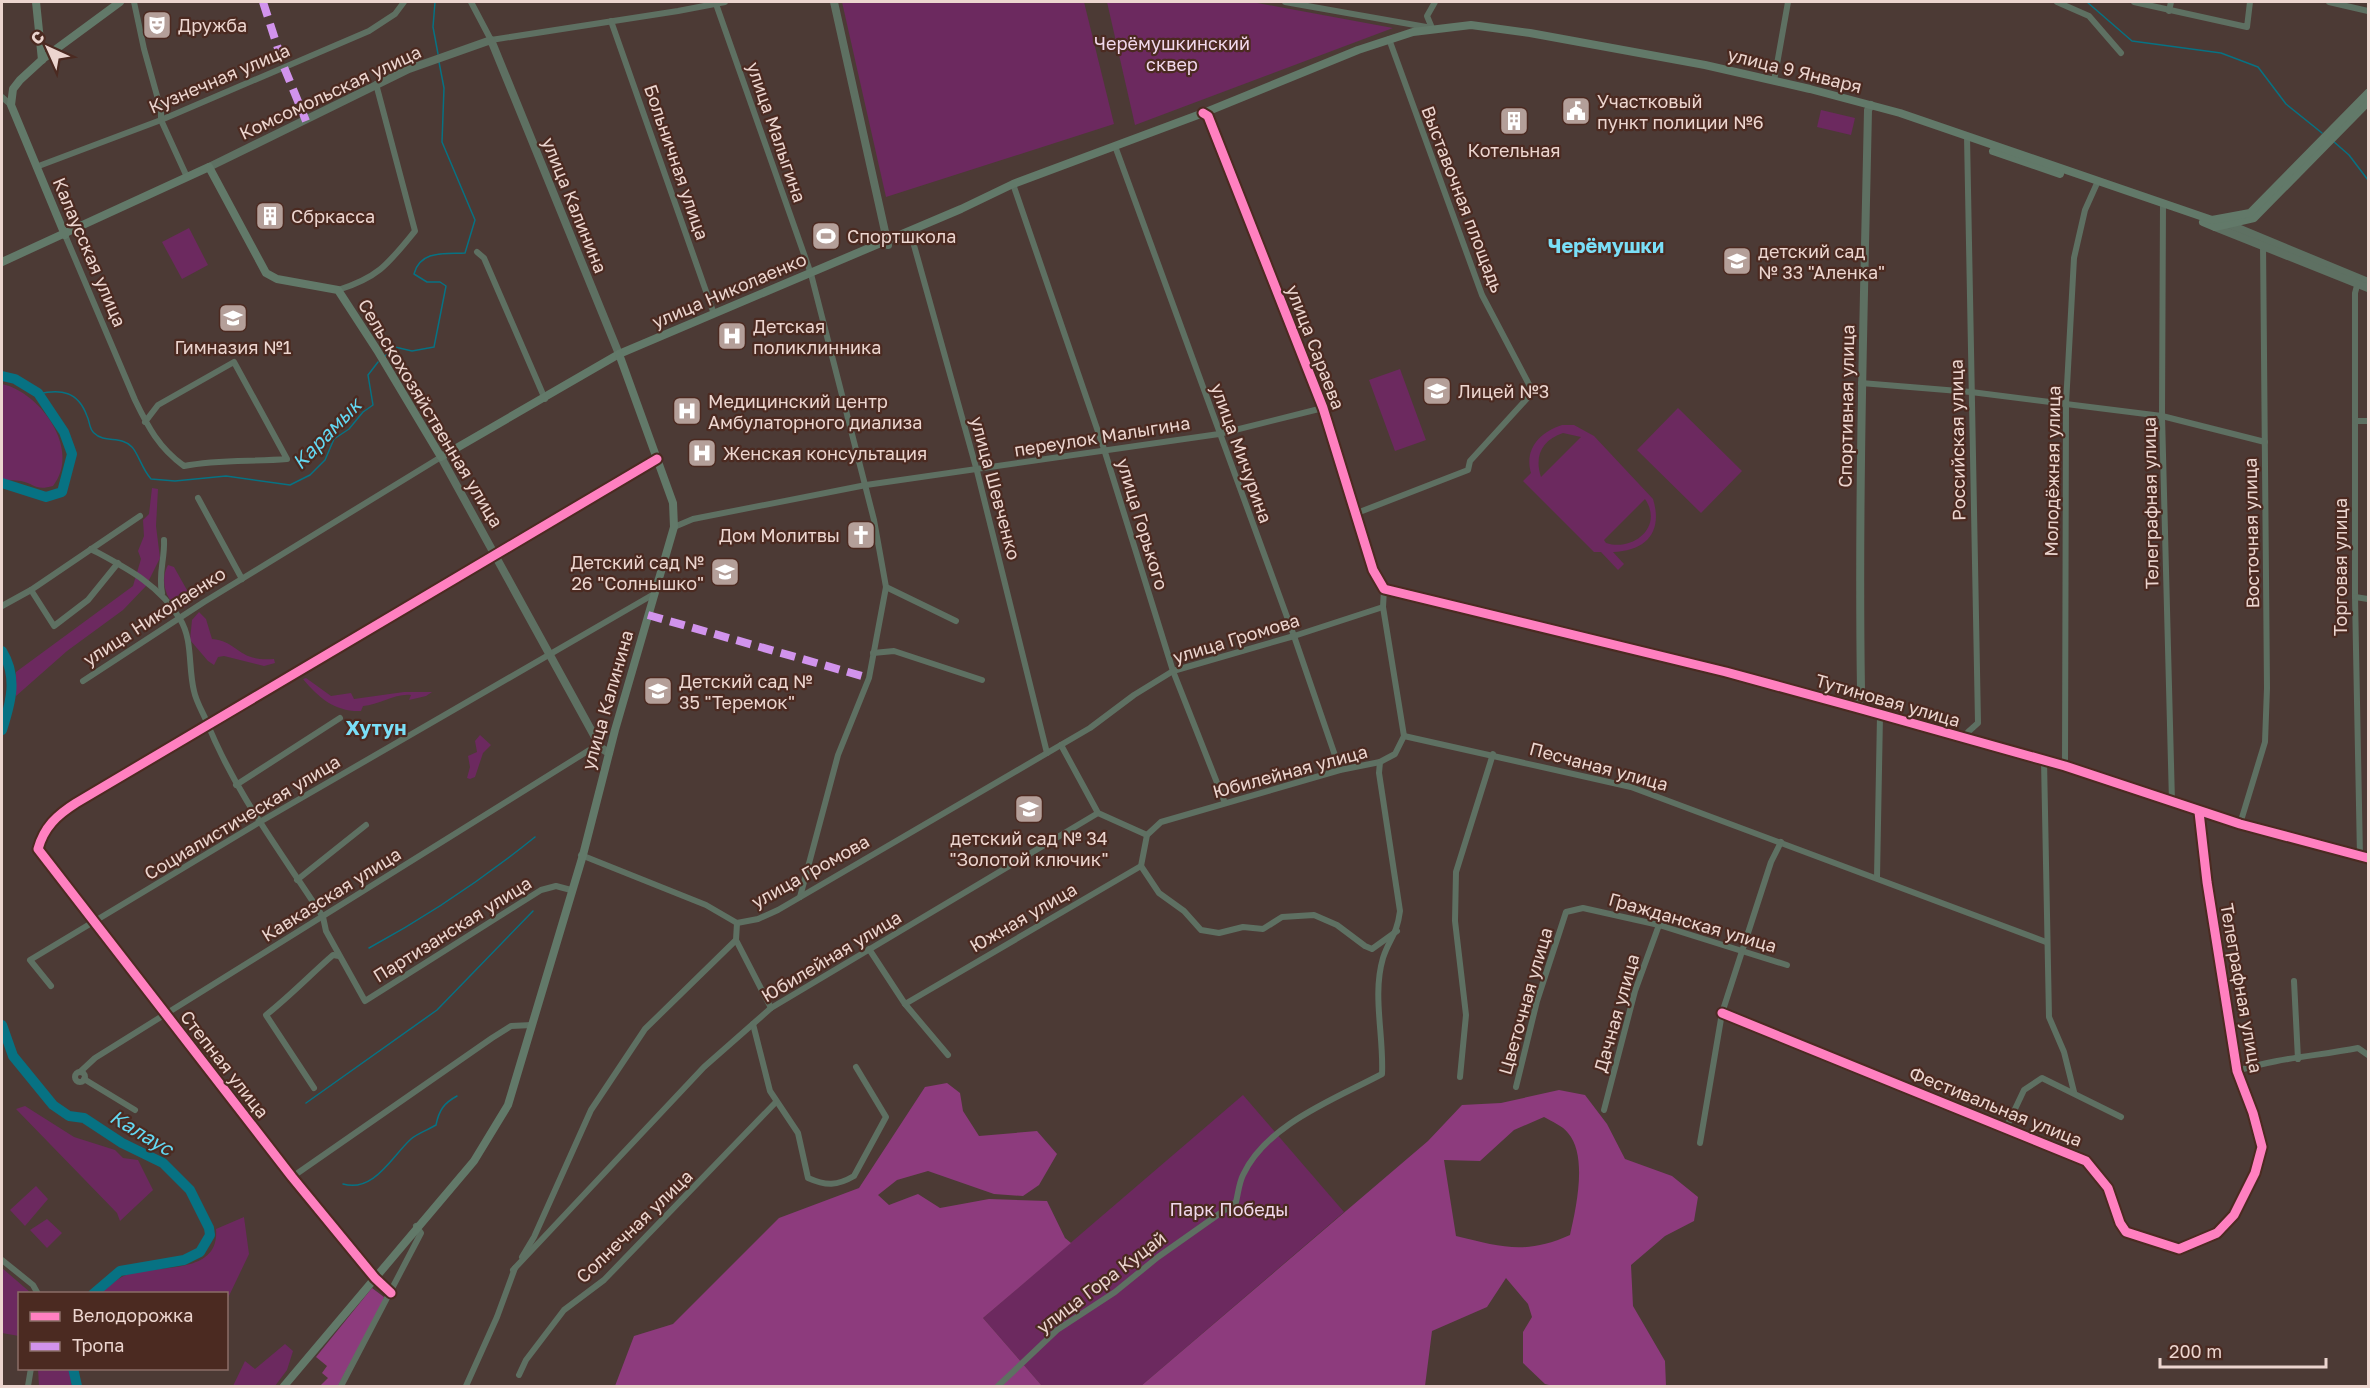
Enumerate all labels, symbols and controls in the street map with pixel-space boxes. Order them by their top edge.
theatre icon: Дружба [141,9,173,41]
place label: Дружба [178,14,247,36]
north arrow [18,18,78,78]
text: С [26,26,48,48]
park label: Черёмушкинский сквер [1094,32,1250,75]
street label: Кузнечная улица [145,38,293,118]
street label: Комсомольская улица [236,40,424,144]
street label: улица 9 Января [1726,43,1864,97]
street label: улица Малыгина [743,59,811,205]
street label: Больничная улица [640,81,714,243]
place label: Участковый пункт полиции №6 [1597,90,1764,133]
public building icon: Участковый пункт полиции №6 [1560,95,1592,127]
street label: Выставочная площадь [1417,102,1509,296]
building icon: Котельная [1498,105,1530,137]
street label: улица Калинина [538,134,612,276]
place label: Котельная [1467,139,1561,161]
street label: Калаусская улица [49,174,131,330]
building icon: Сбркасса [254,200,286,232]
place label: Сбркасса [291,205,375,227]
sports icon: Спортшкола [810,220,842,252]
place label: Спортшкола [847,225,956,247]
district label: Черёмушки [1548,233,1664,257]
place label: детский сад № 33 "Аленка" [1758,240,1885,283]
school or university icon: детский сад № 33 "Аленка" [1721,245,1753,277]
street label: улица Николаенко [649,248,809,332]
street label: улица Сараева [1282,282,1350,412]
street label: Сельскохозяйственная улица [354,295,508,531]
school or university icon: Гимназия №1 [217,302,249,334]
place label: Детская поликлинника [753,315,881,358]
hospital icon: Детская поликлинника [716,320,748,352]
street label: Спортивная улица [1834,324,1858,488]
place label: Гимназия №1 [175,336,292,358]
street label: Российская улица [1945,359,1969,521]
school or university icon: Лицей №3 [1421,375,1453,407]
street label: улица Мичурина [1207,380,1277,526]
place label: Лицей №3 [1458,380,1549,402]
street label: Молодёжная улица [2040,385,2064,557]
place label: Медицинский центр Амбулаторного диализа [708,390,922,433]
water label: Карамык [286,391,367,473]
hospital icon: Медицинский центр Амбулаторного диализа [671,395,703,427]
street label: переулок Малыгина [1012,411,1192,461]
street label: улица Шевченко [966,414,1026,562]
street label: Телеграфная улица [2137,417,2163,589]
hospital icon: Женская консультация [686,437,718,469]
place label: Женская консультация [723,442,927,464]
street label: улица Горького [1113,456,1173,592]
street label: Восточная улица [2239,457,2263,609]
street label: Торговая улица [2329,498,2351,636]
church icon: Дом Молитвы [845,519,877,551]
place label: Дом Молитвы [719,524,840,546]
place label: Детский сад № 26 "Солнышко" [570,551,704,594]
school or university icon: Детский сад № 26 "Солнышко" [709,556,741,588]
street label: улица Николаенко [79,562,229,670]
street label: улица Громова [1170,608,1302,668]
street label: улица Калинина [577,628,637,772]
street label: Тутиновая улица [1813,669,1963,731]
place label: Детский сад № 35 "Теремок" [679,670,813,713]
school or university icon: Детский сад № 35 "Теремок" [642,675,674,707]
district label: Хутун [345,715,407,739]
street label: Песчаная улица [1527,737,1671,795]
street label: Юбилейная улица [1210,740,1370,802]
street label: Социалистическая улица [140,750,344,884]
school or university icon: детский сад № 34 "Золотой ключик" [1013,793,1045,825]
place label: детский сад № 34 "Золотой ключик" [949,827,1109,870]
street label: улица Громова [747,830,873,912]
street label: Кавказская улица [257,842,405,946]
street label: Партизанская улица [369,871,535,987]
street label: Южная улица [966,877,1080,957]
street label: Гражданская улица [1606,887,1780,957]
street label: Телеграфная улица [2216,901,2268,1075]
street label: Юбилейная улица [757,906,905,1006]
street label: Цветочная улица [1493,925,1557,1077]
street label: Дачная улица [1589,951,1643,1075]
street label: Степная улица [176,1006,274,1122]
street label: Фестивальная улица [1906,1061,2086,1151]
water label: Калаус [106,1104,179,1162]
street label: Солнечная улица [571,1165,697,1287]
park label: Парк Победы [1170,1198,1288,1220]
street label: улица Гора Куцай [1032,1226,1170,1338]
legend [18,1292,228,1370]
text: Велодорожка [72,1304,193,1326]
scale bar [2160,1331,2326,1369]
text: Тропа [72,1334,124,1356]
text: 200 m [2169,1340,2222,1362]

